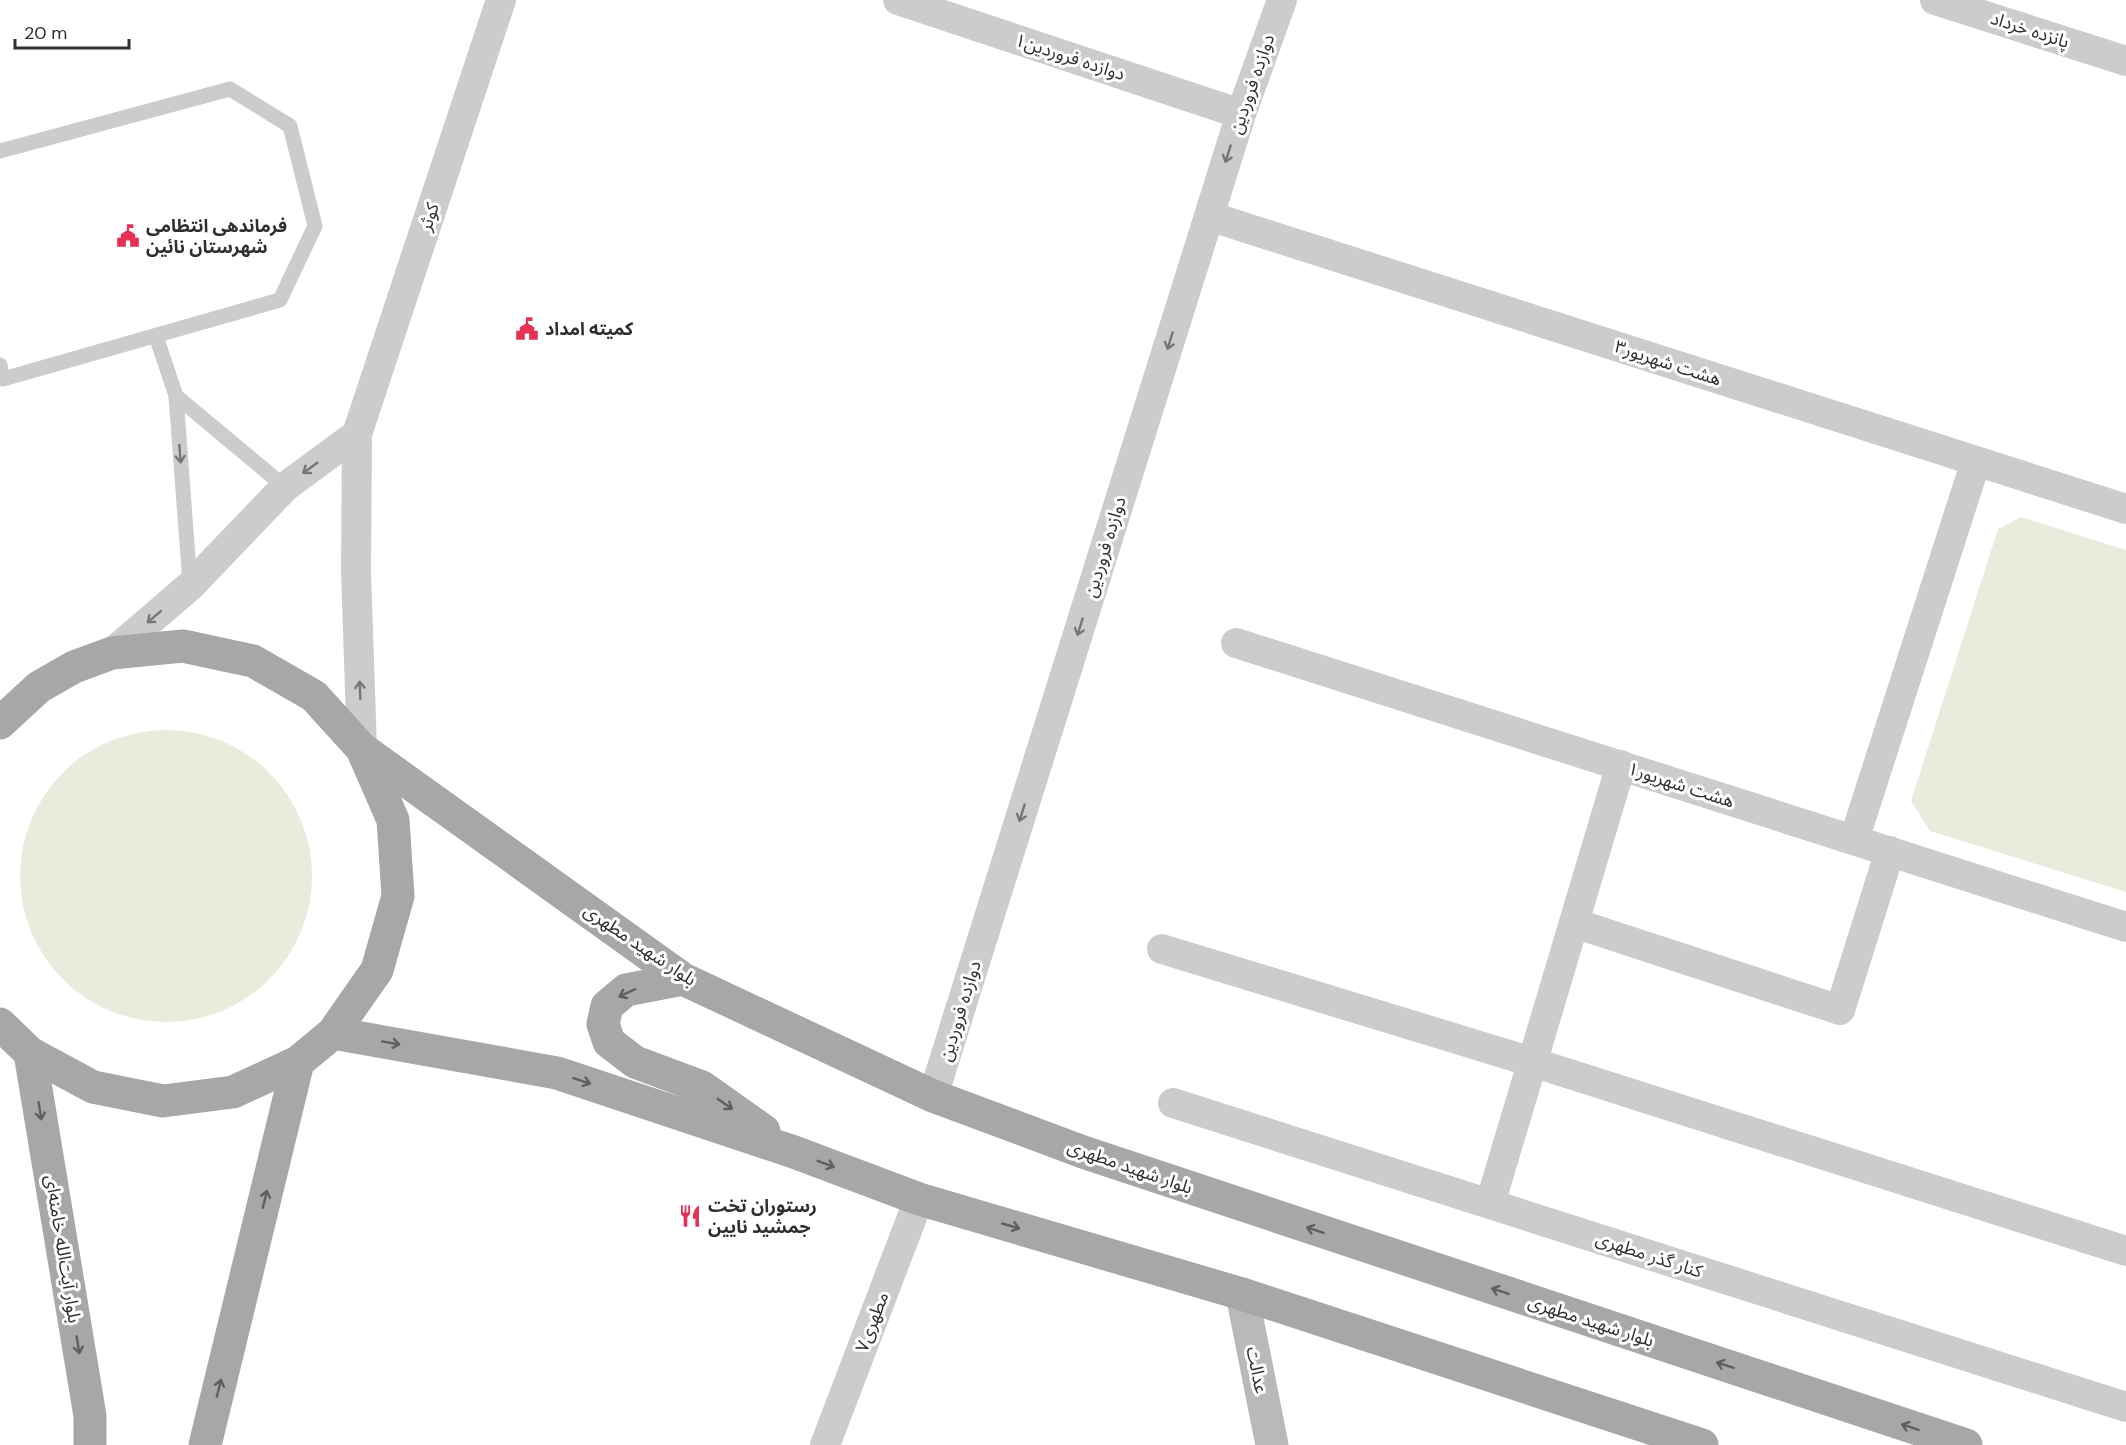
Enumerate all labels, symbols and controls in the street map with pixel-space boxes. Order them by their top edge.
street label: پانزده خرداد [1988,6,2072,54]
scale bar [15,12,129,50]
text: 20 m [24,21,67,45]
street label: دوازده فروردین۱ [1012,28,1128,86]
street label: دوازده فروردین [1224,31,1280,137]
one-way arrow [1222,144,1233,163]
street label: کوثر [413,199,445,235]
place label: فرماندهی انتظامی شهرستان نائین [146,214,287,259]
public building icon: فرماندهی انتظامی شهرستان نائین [115,223,141,249]
public building icon: کمیته امداد [514,316,540,342]
place label: کمیته امداد [545,317,634,341]
one-way arrow [1164,331,1175,350]
street label: هشت شهریور۳ [1612,334,1724,392]
one-way arrow [175,443,186,463]
one-way arrow [302,462,318,474]
street label: دوازده فروردین [1078,494,1132,600]
one-way arrow [146,611,162,624]
one-way arrow [1074,617,1085,636]
one-way arrow [354,681,366,701]
street label: هشت شهریور۱ [1625,756,1737,814]
one-way arrow [1016,803,1027,822]
street label: بلوار شهید مطهری [579,898,701,992]
street label: دوازده فروردین [933,958,987,1064]
one-way arrow [618,987,636,999]
one-way arrow [380,1038,400,1049]
one-way arrow [572,1077,591,1088]
one-way arrow [717,1098,733,1110]
one-way arrow [35,1101,46,1120]
street label: بلوار شهید مطهری [1064,1134,1196,1200]
one-way arrow [816,1159,835,1170]
street label: بلوار آیت‌الله خامنه‌ای [39,1173,87,1325]
one-way arrow [260,1189,272,1208]
place label: رستوران تخت جمشید نایین [708,1194,817,1239]
restaurant icon: رستوران تخت جمشید نایین [677,1203,703,1229]
one-way arrow [1001,1221,1020,1232]
one-way arrow [1306,1223,1325,1234]
street label: کنار گذر مطهری [1593,1226,1706,1284]
one-way arrow [1491,1285,1510,1296]
street label: مطهری۷ [850,1289,894,1355]
street label: بلوار شهید مطهری [1525,1289,1657,1353]
one-way arrow [73,1335,84,1354]
street label: عدالت [1241,1345,1273,1395]
one-way arrow [1716,1359,1735,1370]
one-way arrow [213,1379,225,1398]
one-way arrow [1901,1420,1920,1431]

